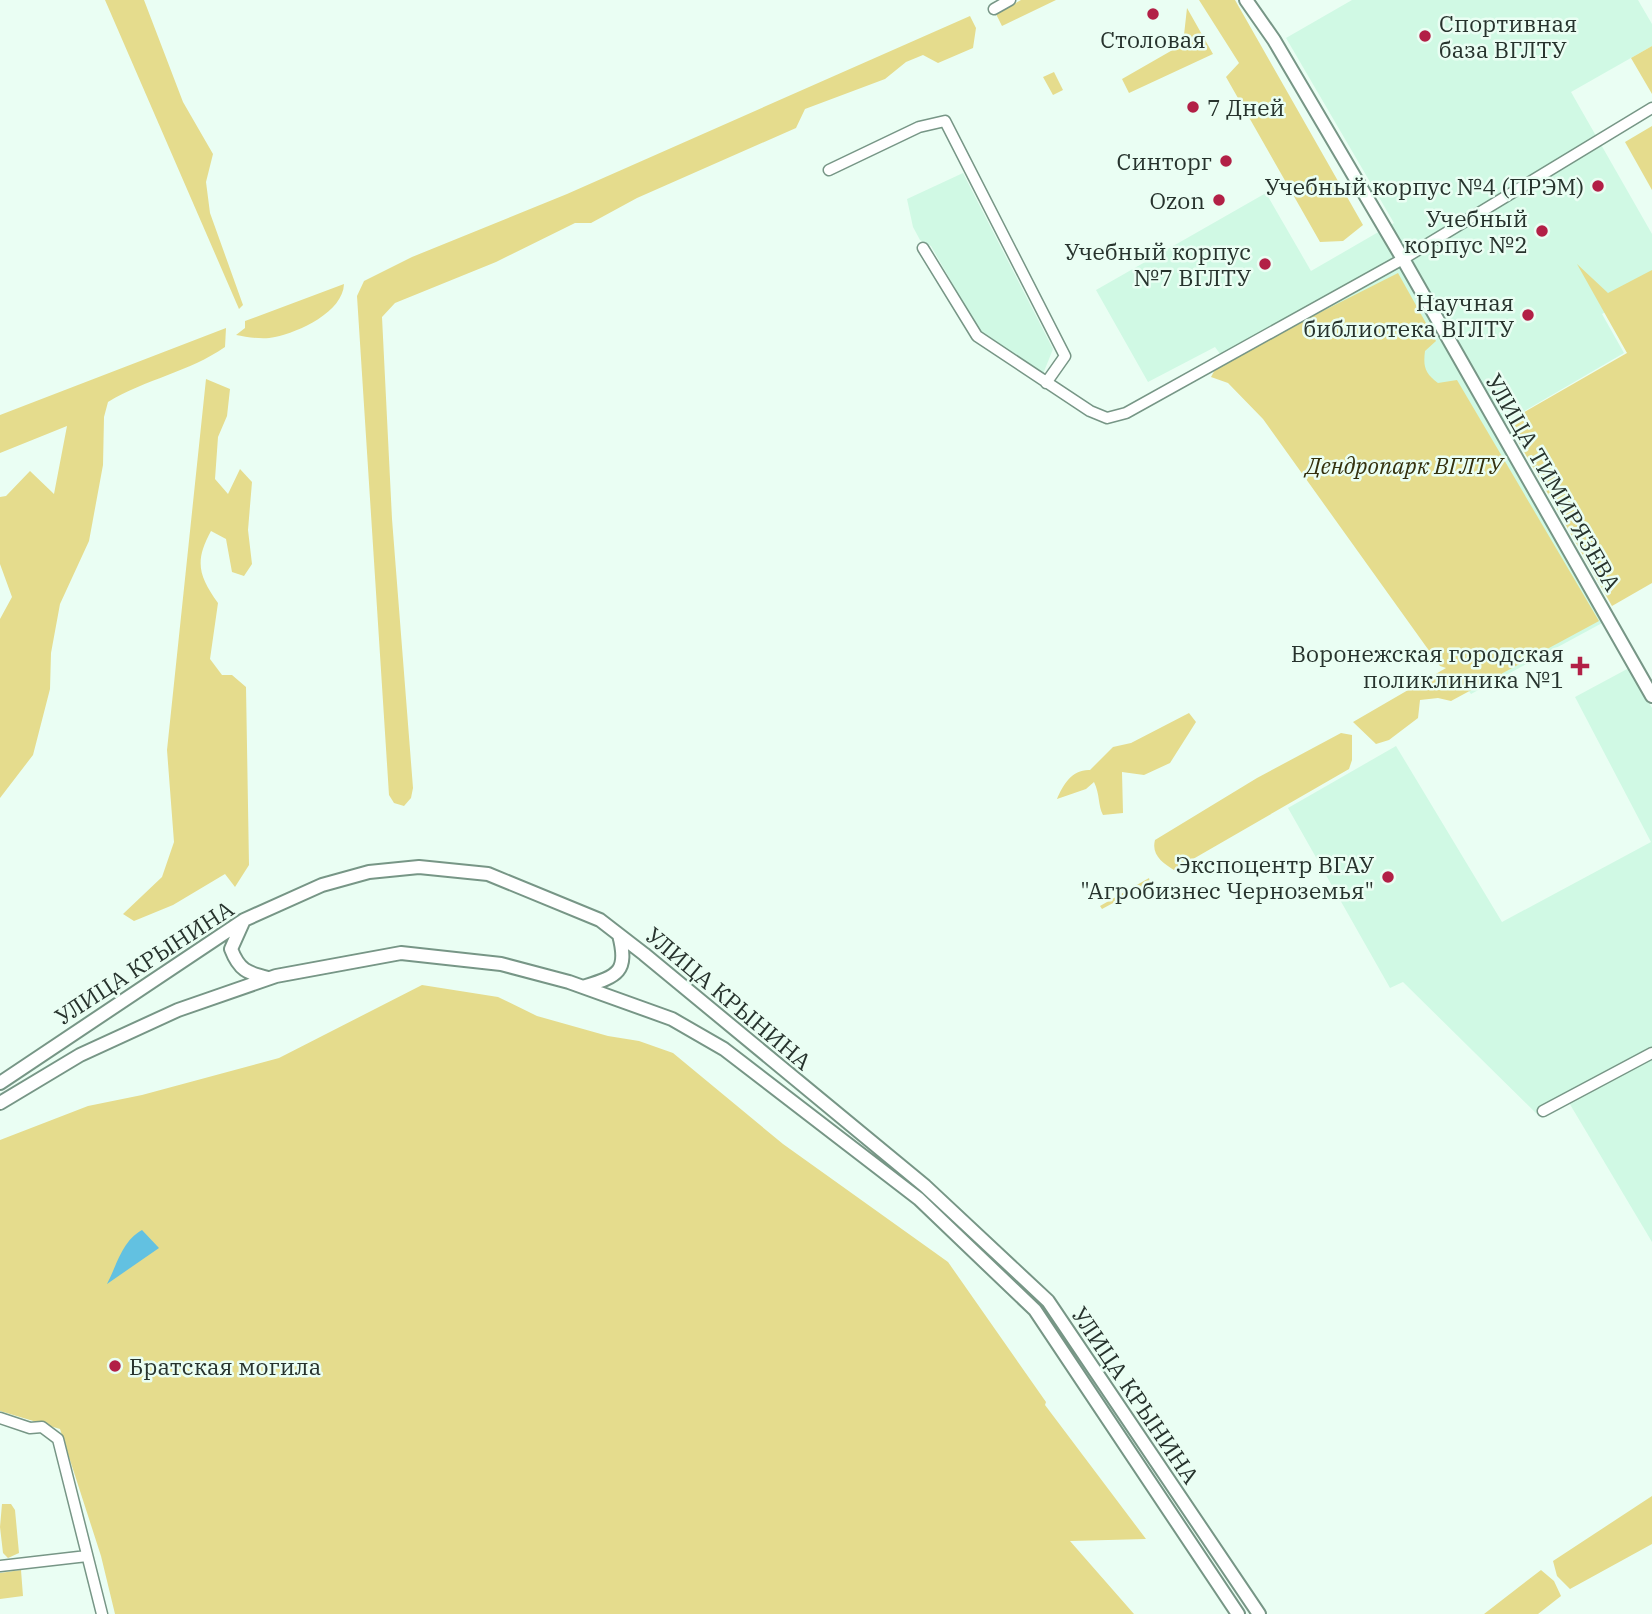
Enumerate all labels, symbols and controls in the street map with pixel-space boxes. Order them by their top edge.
marker: Столовая [1145,6,1161,22]
place label: Спортивная база ВГЛТУ [1439,8,1577,64]
place label: Столовая [1100,24,1206,54]
marker: Спортивная база ВГЛТУ [1417,28,1433,44]
place label: 7 Дней [1207,92,1285,122]
marker: 7 Дней [1185,99,1201,115]
place label: Синторг [1116,146,1212,176]
marker: Синторг [1218,153,1234,169]
place label: Учебный корпус №4 (ПРЭМ) [1265,171,1584,201]
marker: Учебный корпус №4 (ПРЭМ) [1590,178,1606,194]
place label: Ozon [1149,185,1205,215]
marker: Ozon [1211,192,1227,208]
place label: Учебный корпус №2 [1404,203,1528,259]
marker: Учебный корпус №2 [1534,223,1550,239]
place label: Учебный корпус №7 ВГЛТУ [1064,236,1251,292]
marker: Учебный корпус №7 ВГЛТУ [1257,256,1273,272]
place label: Научная библиотека ВГЛТУ [1304,287,1514,343]
marker: Научная библиотека ВГЛТУ [1520,307,1536,323]
street label: УЛИЦА ТИМИРЯЗЕВА [1479,368,1629,596]
park label: Дендропарк ВГЛТУ [1304,450,1506,480]
place label: Воронежская городская поликлиника №1 [1291,638,1564,694]
marker: Воронежская городская поликлиника №1 [1570,656,1590,676]
place label: Экспоцентр ВГАУ "Агробизнес Черноземья" [1080,849,1374,905]
marker: Экспоцентр ВГАУ "Агробизнес Черноземья" [1380,869,1396,885]
street label: УЛИЦА КРЫНИНА [49,893,239,1031]
street label: УЛИЦА КРЫНИНА [640,920,818,1076]
street label: УЛИЦА КРЫНИНА [1066,1301,1207,1489]
place label: Братская могила [129,1351,321,1381]
marker: Братская могила [107,1358,123,1374]

